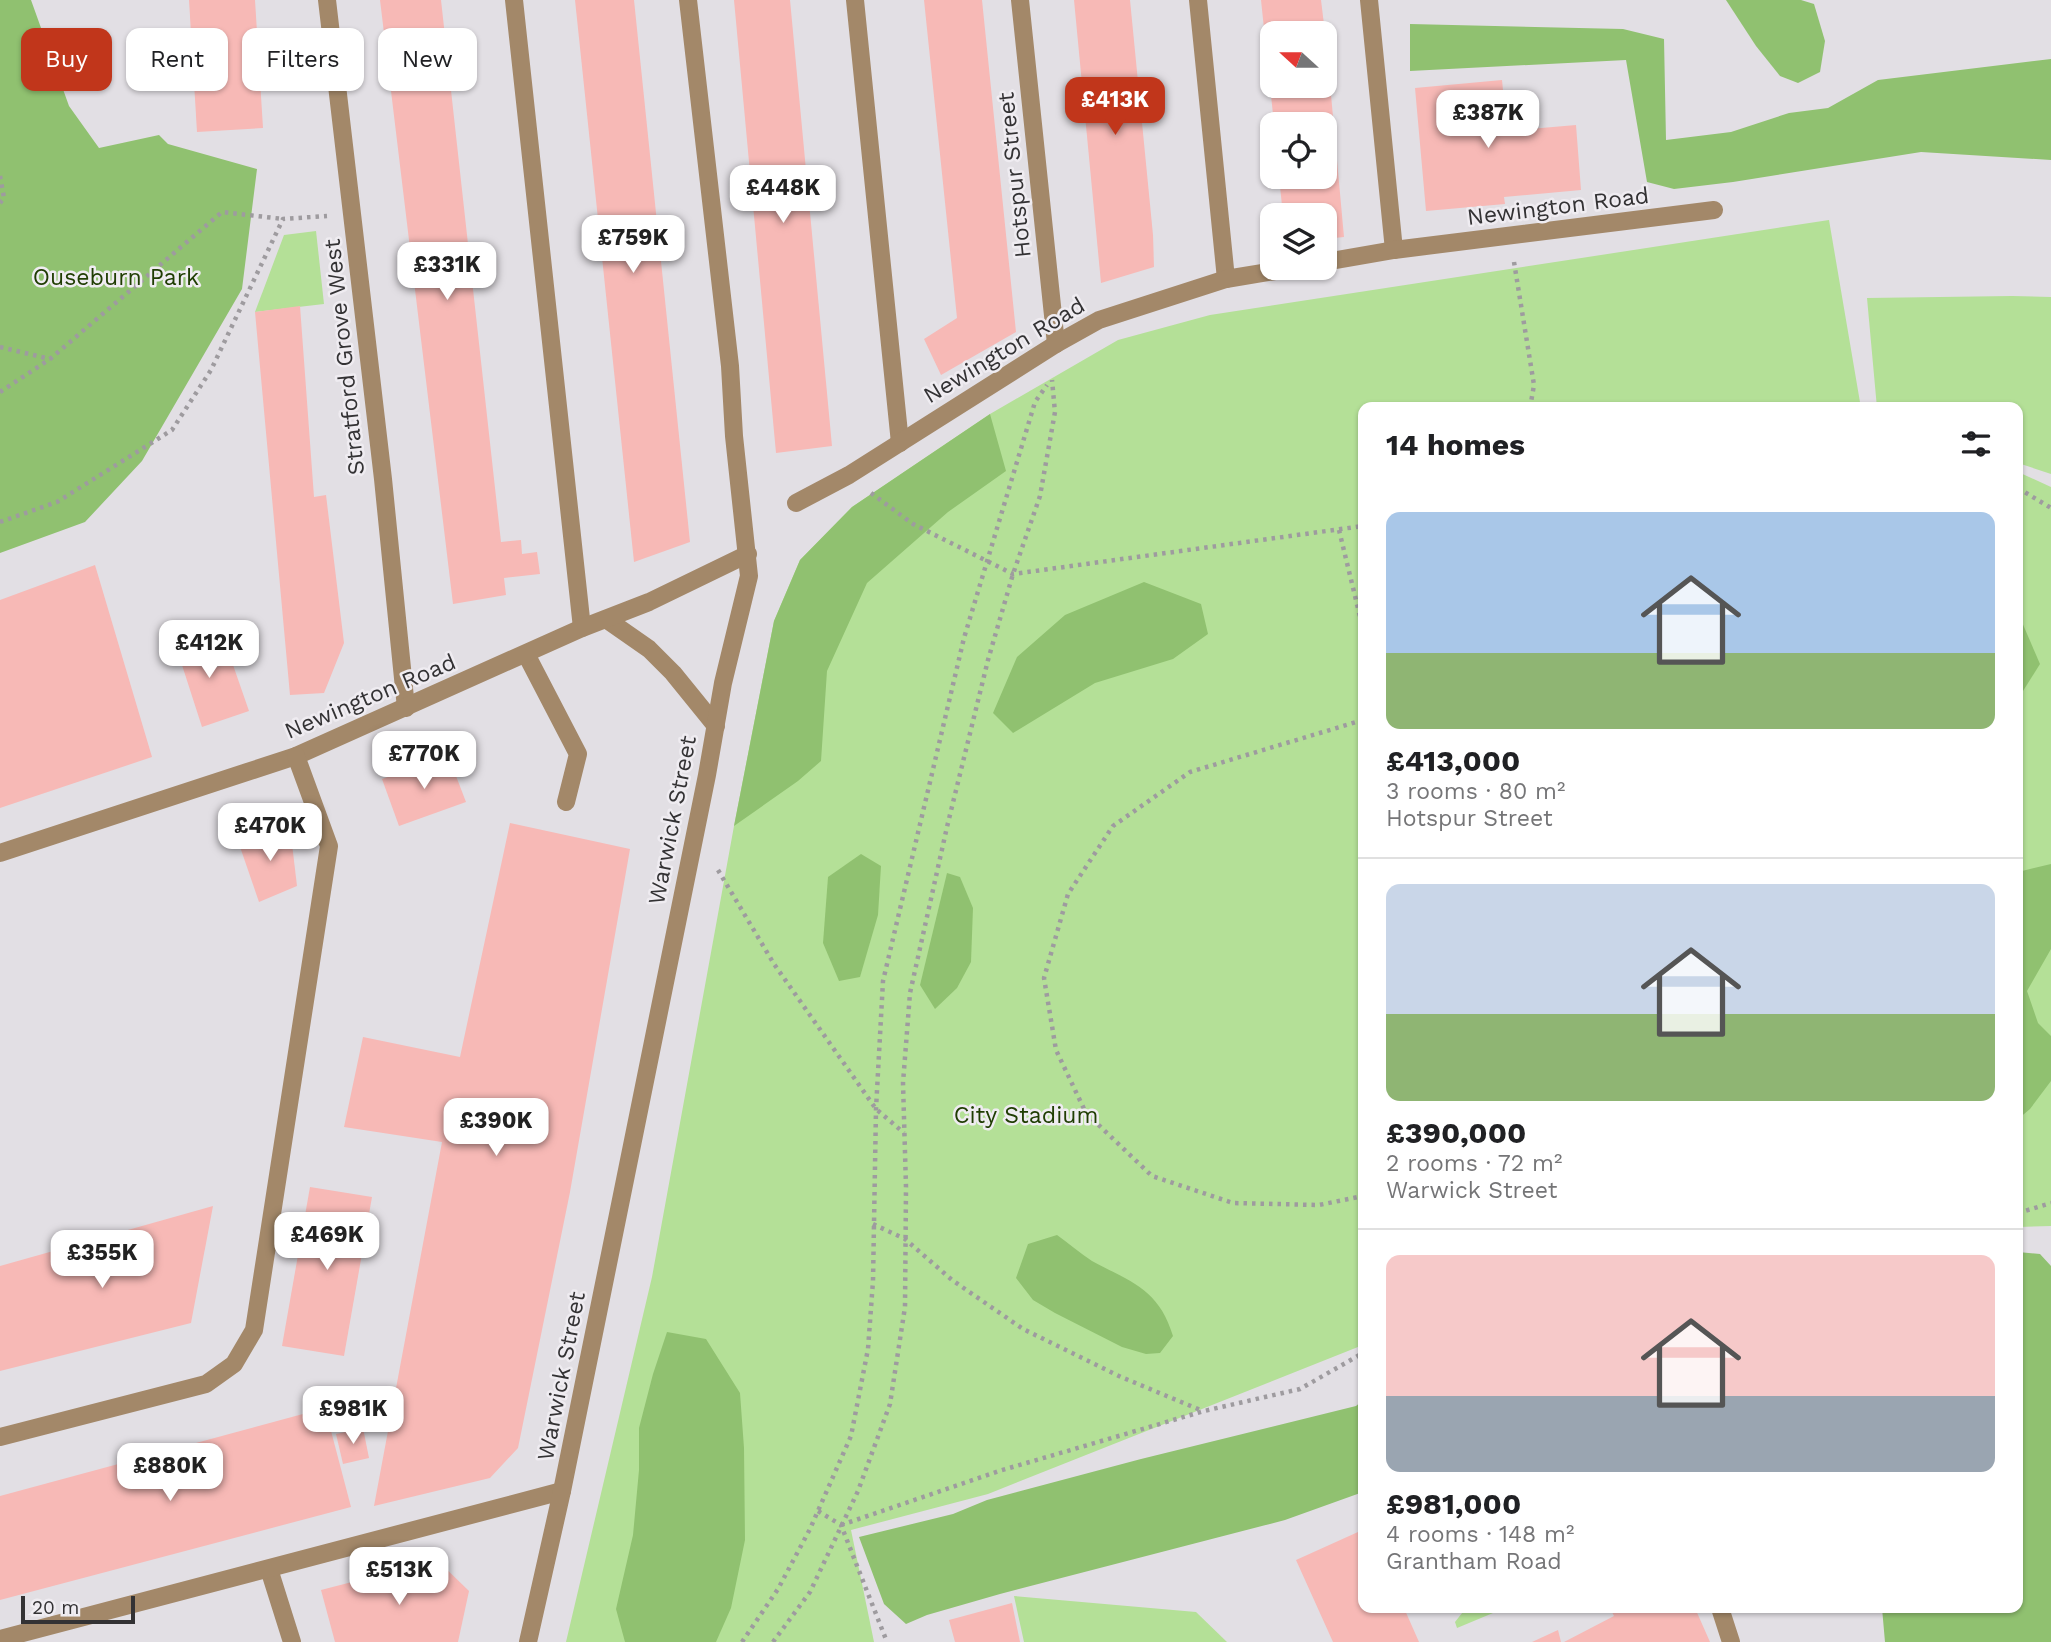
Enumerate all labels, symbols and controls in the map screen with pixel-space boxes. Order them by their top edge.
north arrow [1260,21,1337,98]
map controls [1260,21,1337,280]
chip: Buy [21,28,112,91]
chip: Rent [126,28,228,91]
chip: Filters [242,28,364,91]
chip: New [378,28,477,91]
pin: £413K [1066,78,1164,137]
text: £413K [1081,86,1149,113]
street label: Hotspur Street [992,90,1037,259]
pin: £387K [1439,90,1537,150]
text: £387K [1452,99,1524,126]
button: locate [1260,112,1337,189]
pin: £448K [734,166,832,225]
text: £448K [746,174,820,201]
street label: Newington Road [1466,182,1651,231]
button: layers [1260,203,1337,280]
pin: £759K [584,216,682,275]
text: £759K [598,224,668,251]
street label: Stratford Grove West [319,237,370,476]
pin: £331K [398,243,496,302]
text: £331K [413,251,481,278]
park label: Ouseburn Park [33,264,199,291]
street label: Newington Road [919,292,1090,409]
icon: filters [1957,425,1995,463]
text: 14 homes [1386,427,1525,462]
icon: home [1628,557,1754,683]
pin: £412K [160,620,258,680]
text: £412K [175,629,243,656]
street label: Newington Road [281,648,460,745]
pin: £770K [375,732,473,791]
street label: Warwick Street [643,733,702,907]
text: £770K [388,740,460,767]
text: £413,000 [1386,743,1520,778]
text: 3 rooms · 80 m² [1386,778,1565,805]
pin: £470K [221,804,319,863]
text: Hotspur Street [1386,805,1553,832]
text: £470K [234,812,306,839]
icon: home [1628,929,1754,1055]
pin: £390K [447,1098,545,1158]
park label: City Stadium [954,1102,1098,1129]
text: £390K [460,1107,532,1134]
text: £390,000 [1386,1115,1526,1150]
text: 2 rooms · 72 m² [1386,1150,1562,1177]
text: Warwick Street [1386,1177,1557,1204]
pin: £469K [278,1212,376,1272]
text: £469K [290,1221,364,1248]
pin: £355K [53,1230,151,1290]
text: £355K [67,1239,137,1266]
street label: Warwick Street [532,1289,591,1463]
icon: home [1628,1300,1754,1426]
pin: £981K [304,1386,402,1446]
text: £981K [319,1395,387,1422]
pin: £880K [121,1444,219,1503]
text: £880K [133,1452,207,1479]
text: £981,000 [1386,1486,1521,1521]
text: 4 rooms · 148 m² [1386,1521,1574,1548]
pin: £513K [350,1548,448,1607]
text: Grantham Road [1386,1548,1562,1575]
text: £513K [365,1556,433,1583]
scale bar [21,1593,135,1625]
text: 20 m [32,1596,79,1619]

